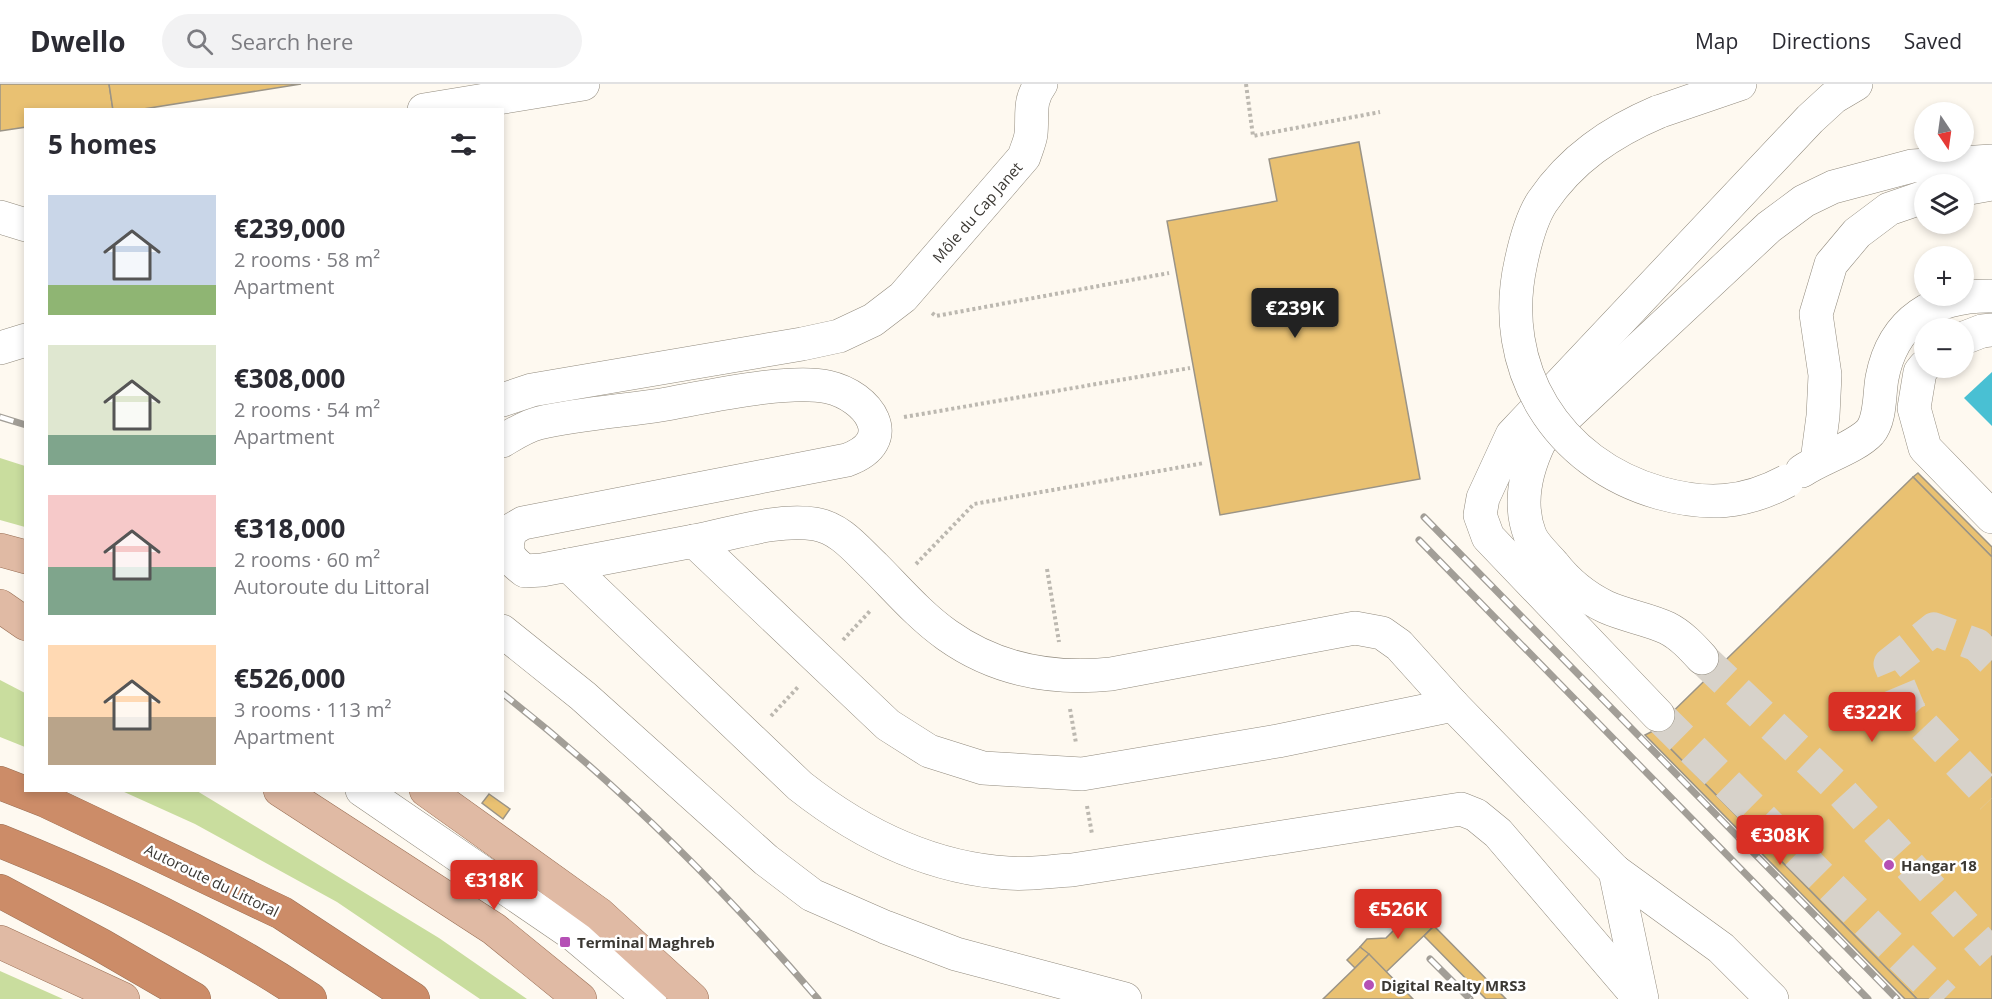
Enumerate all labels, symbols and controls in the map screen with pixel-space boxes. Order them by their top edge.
search box [162,14,582,68]
text: Dwello [30,22,126,60]
icon: search [183,25,216,58]
text: Search here [231,26,353,56]
text: Map [1695,27,1738,55]
text: Directions [1771,27,1871,55]
text: Saved [1904,27,1962,55]
north arrow [1914,102,1974,162]
map controls [1914,102,1974,378]
text: 5 homes [48,126,157,162]
icon: filters [447,128,480,161]
street label: Môle du Cap Janet [928,157,1026,267]
button: layers [1914,174,1974,234]
text: €239,000 [234,210,345,246]
icon: home [96,219,168,291]
text: 2 rooms · 58 m² [234,246,380,273]
button: + [1914,246,1974,306]
text: Apartment [234,273,334,300]
pin: €239K [1253,288,1337,339]
text: €239K [1265,294,1325,321]
button: − [1914,318,1974,378]
text: €308,000 [234,360,345,396]
icon: home [96,369,168,441]
text: 2 rooms · 54 m² [234,396,380,423]
text: Apartment [234,423,334,450]
text: €318,000 [234,510,345,546]
icon: home [96,519,168,591]
text: 2 rooms · 60 m² [234,546,380,573]
text: Autoroute du Littoral [234,573,430,600]
text: €526,000 [234,660,345,696]
icon: home [96,669,168,741]
pin: €322K [1830,692,1914,743]
text: 3 rooms · 113 m² [234,696,392,723]
text: €322K [1842,698,1902,725]
text: Apartment [234,723,334,750]
pin: €308K [1738,815,1822,866]
text: €308K [1750,821,1810,848]
street label: Autoroute du Littoral [142,839,282,921]
place label: Hangar 18 [1901,855,1977,875]
marker: Hangar 18 [1882,858,1896,872]
pin: €318K [452,860,536,911]
text: €318K [464,866,524,893]
pin: €526K [1356,889,1440,940]
text: €526K [1368,895,1428,922]
place label: Terminal Maghreb [577,932,715,952]
marker: Terminal Maghreb [558,935,572,949]
place label: Digital Realty MRS3 [1381,975,1526,995]
marker: Digital Realty MRS3 [1362,978,1376,992]

